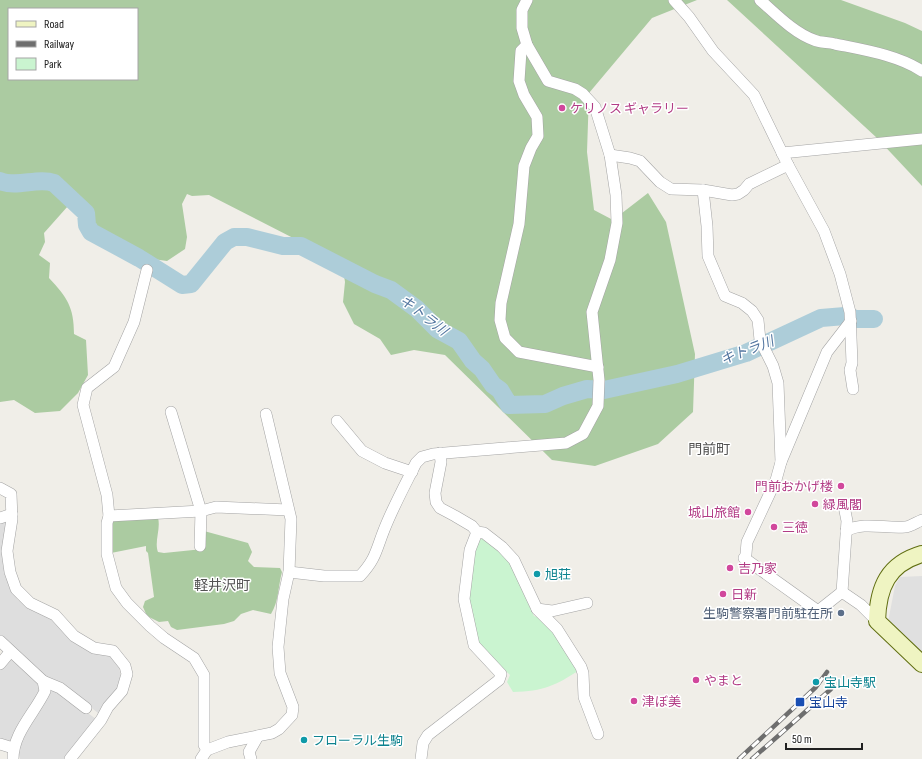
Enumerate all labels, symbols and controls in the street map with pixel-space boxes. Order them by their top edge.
legend [8,8,138,80]
text: Road [44,17,64,32]
text: Railway [44,37,75,52]
text: Park [44,57,62,72]
place label: ケリノス ギャラリー [570,101,689,117]
marker: ケリノス ギャラリー [557,103,567,113]
water label: キトラ川 [396,291,453,341]
water label: キトラ川 [718,332,778,368]
district label: 門前町 [688,441,730,458]
place label: 門前おかげ楼 [755,479,833,495]
marker: 門前おかげ楼 [836,481,846,491]
place label: 緑風閣 [823,497,862,513]
marker: 緑風閣 [810,499,820,509]
place label: 城山旅館 [688,505,740,521]
marker: 城山旅館 [743,507,753,517]
place label: 三徳 [782,520,808,536]
marker: 三徳 [769,522,779,532]
place label: 吉乃家 [738,561,777,577]
marker: 吉乃家 [725,563,735,573]
place label: 旭荘 [545,567,571,583]
marker: 旭荘 [532,569,542,579]
district label: 軽井沢町 [194,577,250,594]
place label: 日新 [731,587,757,603]
marker: 日新 [718,589,728,599]
place label: 生駒警察署門前駐在所 [703,606,833,622]
marker: 生駒警察署門前駐在所 [836,608,846,618]
place label: やまと [704,673,743,689]
marker: やまと [691,675,701,685]
place label: 宝山寺駅 [824,675,876,691]
marker: 宝山寺駅 [811,677,821,687]
place label: 津ぼ美 [642,694,681,710]
place label: 宝山寺 [809,695,848,711]
marker: 津ぼ美 [629,696,639,706]
marker: 宝山寺 [794,696,806,708]
scale bar [786,725,862,751]
text: 50 m [792,732,812,747]
place label: フローラル生駒 [312,733,403,749]
marker: フローラル生駒 [299,735,309,745]

